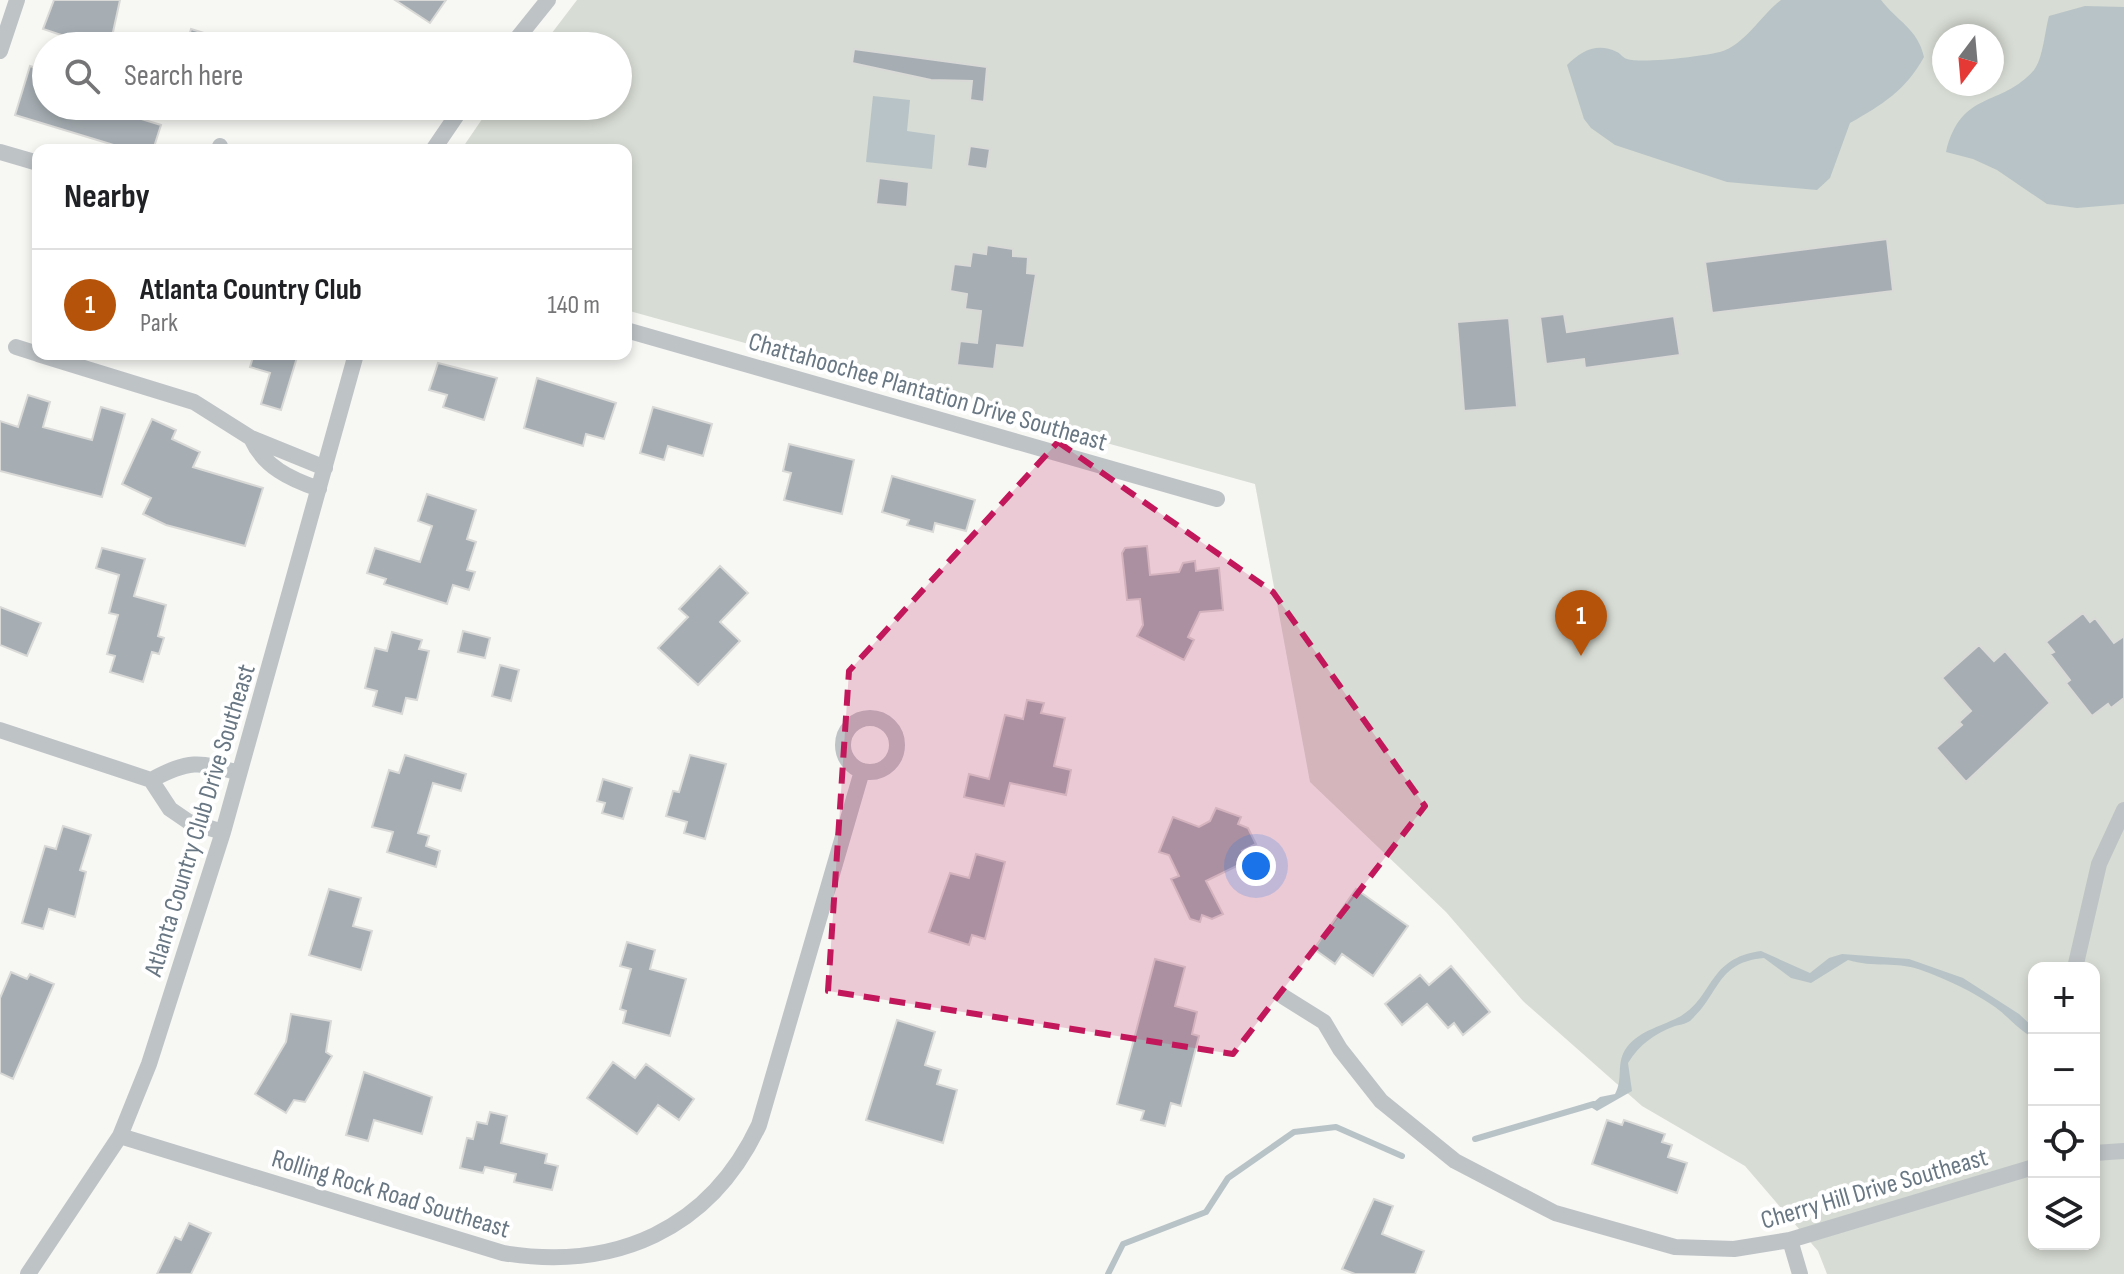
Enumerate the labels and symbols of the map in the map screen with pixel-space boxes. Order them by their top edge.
north arrow [1932,24,2004,96]
street label: Chattahoochee Plantation Drive Southeast [745,326,1111,459]
pin: 1 [1555,590,1607,656]
street label: Atlanta Country Club Drive Southeast [138,661,263,981]
your location [1236,846,1276,886]
street label: Cherry Hill Drive Southeast [1757,1142,1991,1237]
street label: Rolling Rock Road Southeast [268,1143,513,1245]

